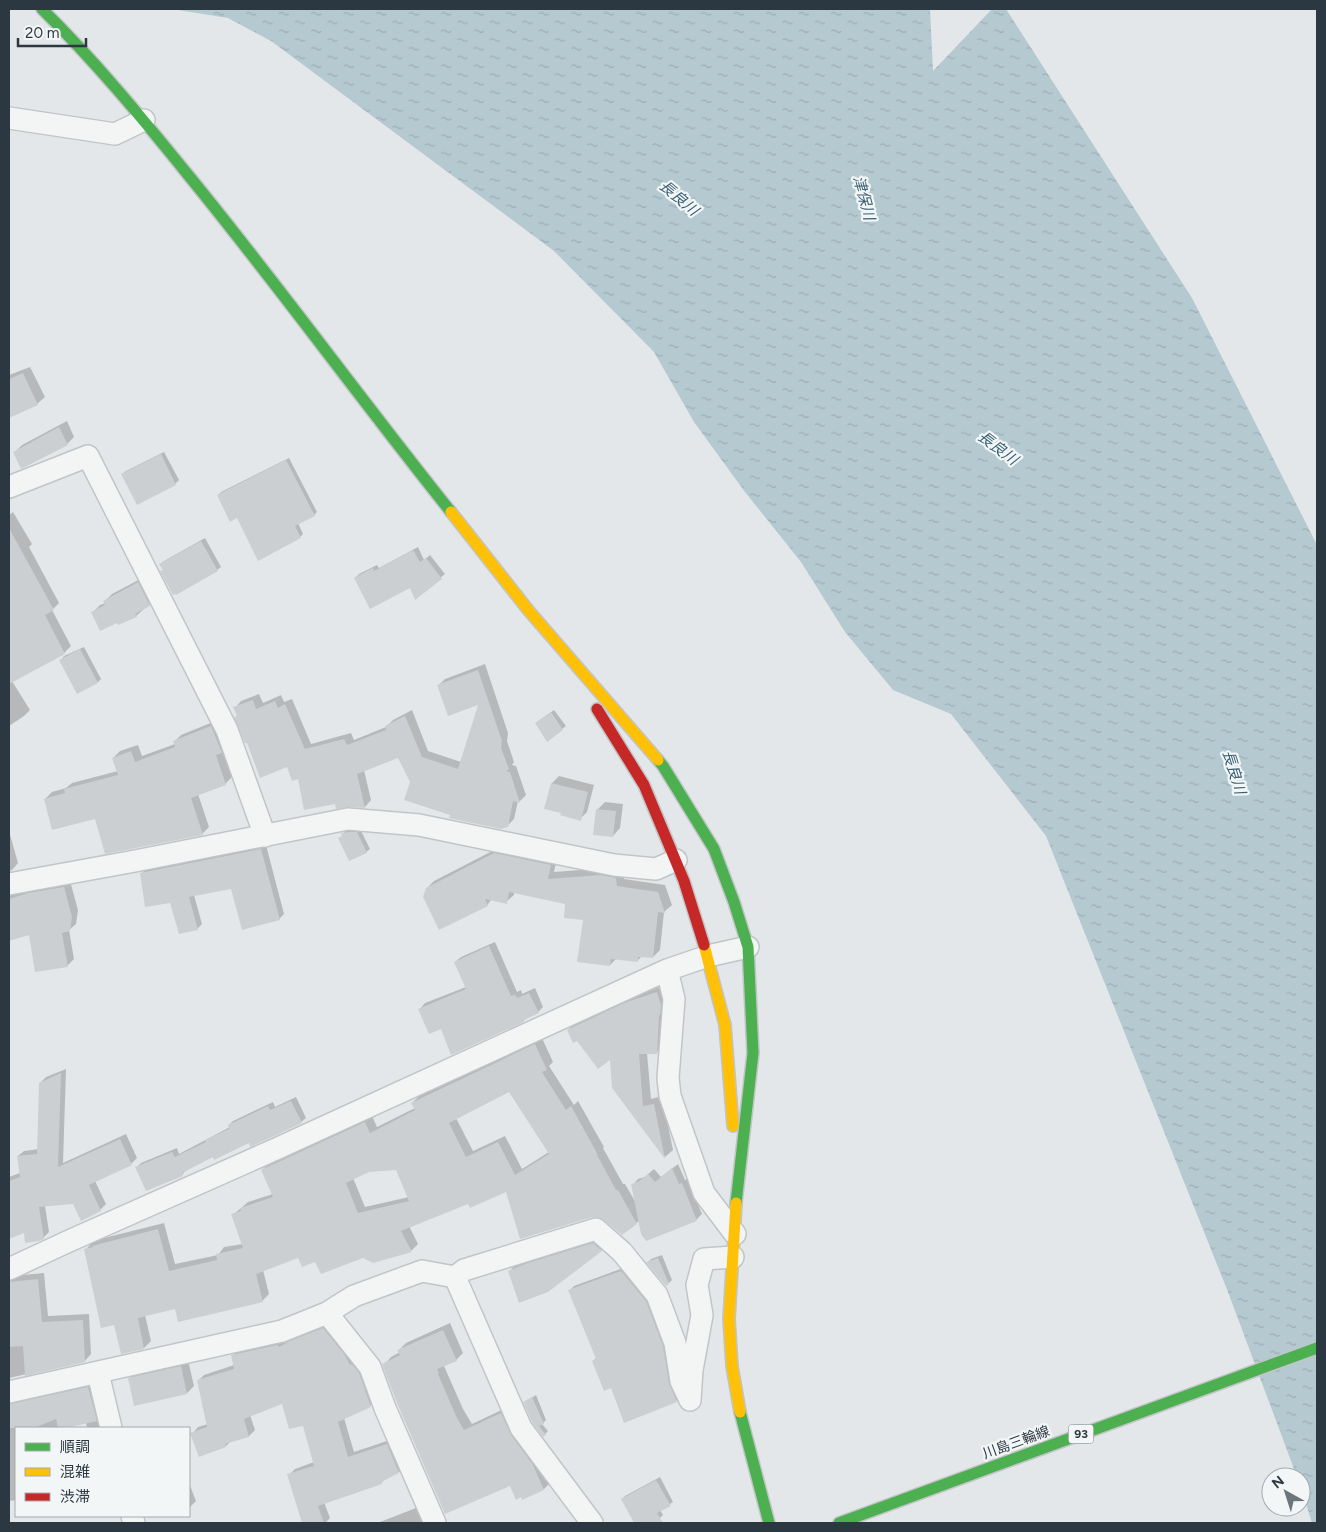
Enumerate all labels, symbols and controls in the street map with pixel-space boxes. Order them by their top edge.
scale bar [18,15,85,47]
text: 20 m [25,24,59,42]
water label: 津保川 [849,174,879,224]
water label: 長良川 [656,177,704,221]
water label: 長良川 [975,427,1023,470]
water label: 長良川 [1219,748,1250,798]
street label: 川島三輪線 [980,1423,1052,1462]
road number: 93 [1068,1425,1094,1444]
legend [15,1427,190,1517]
text: 順調 [60,1438,90,1456]
text: 混雑 [60,1463,90,1481]
north arrow [1261,1467,1311,1517]
text: N [1269,1472,1288,1492]
text: 渋滞 [60,1488,90,1506]

